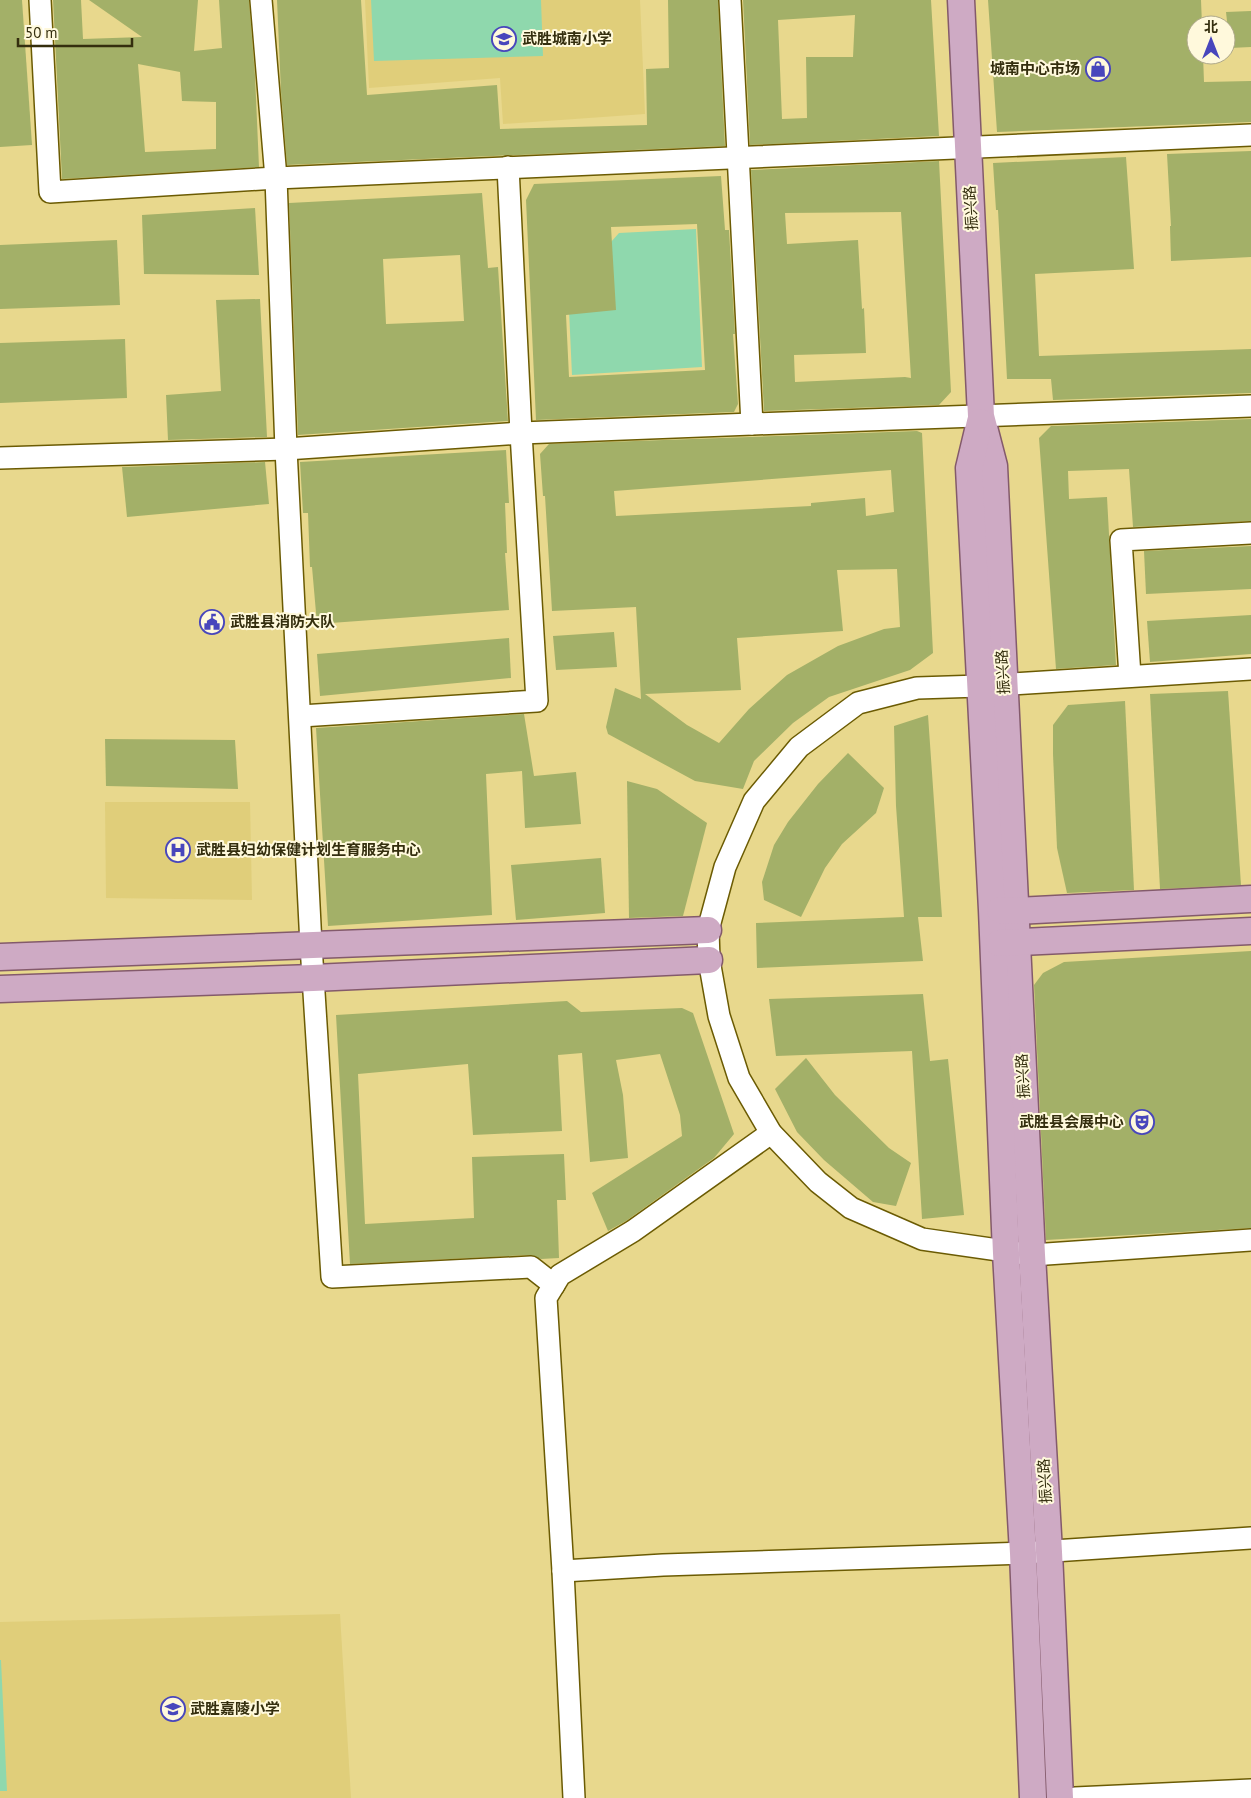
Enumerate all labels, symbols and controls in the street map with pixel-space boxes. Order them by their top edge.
scale bar [18,15,131,47]
north arrow [1186,15,1236,65]
text: 北 [1204,18,1218,36]
text: 50 m [25,23,58,42]
school or university icon: 武胜城南小学 [491,26,517,52]
place label: 武胜城南小学 [522,29,612,48]
shop icon: 城南中心市场 [1085,56,1111,82]
place label: 城南中心市场 [990,59,1080,78]
street label: 振兴路 [960,185,981,231]
public building icon: 武胜县消防大队 [199,609,225,635]
place label: 武胜县消防大队 [230,612,335,631]
street label: 振兴路 [992,649,1013,695]
hospital icon: 武胜县妇幼保健计划生育服务中心 [165,837,191,863]
place label: 武胜县妇幼保健计划生育服务中心 [196,840,421,859]
street label: 振兴路 [1012,1053,1033,1099]
theatre icon: 武胜县会展中心 [1129,1109,1155,1135]
place label: 武胜县会展中心 [1019,1112,1124,1131]
street label: 振兴路 [1034,1458,1055,1504]
school or university icon: 武胜嘉陵小学 [160,1696,186,1722]
place label: 武胜嘉陵小学 [190,1699,280,1718]

